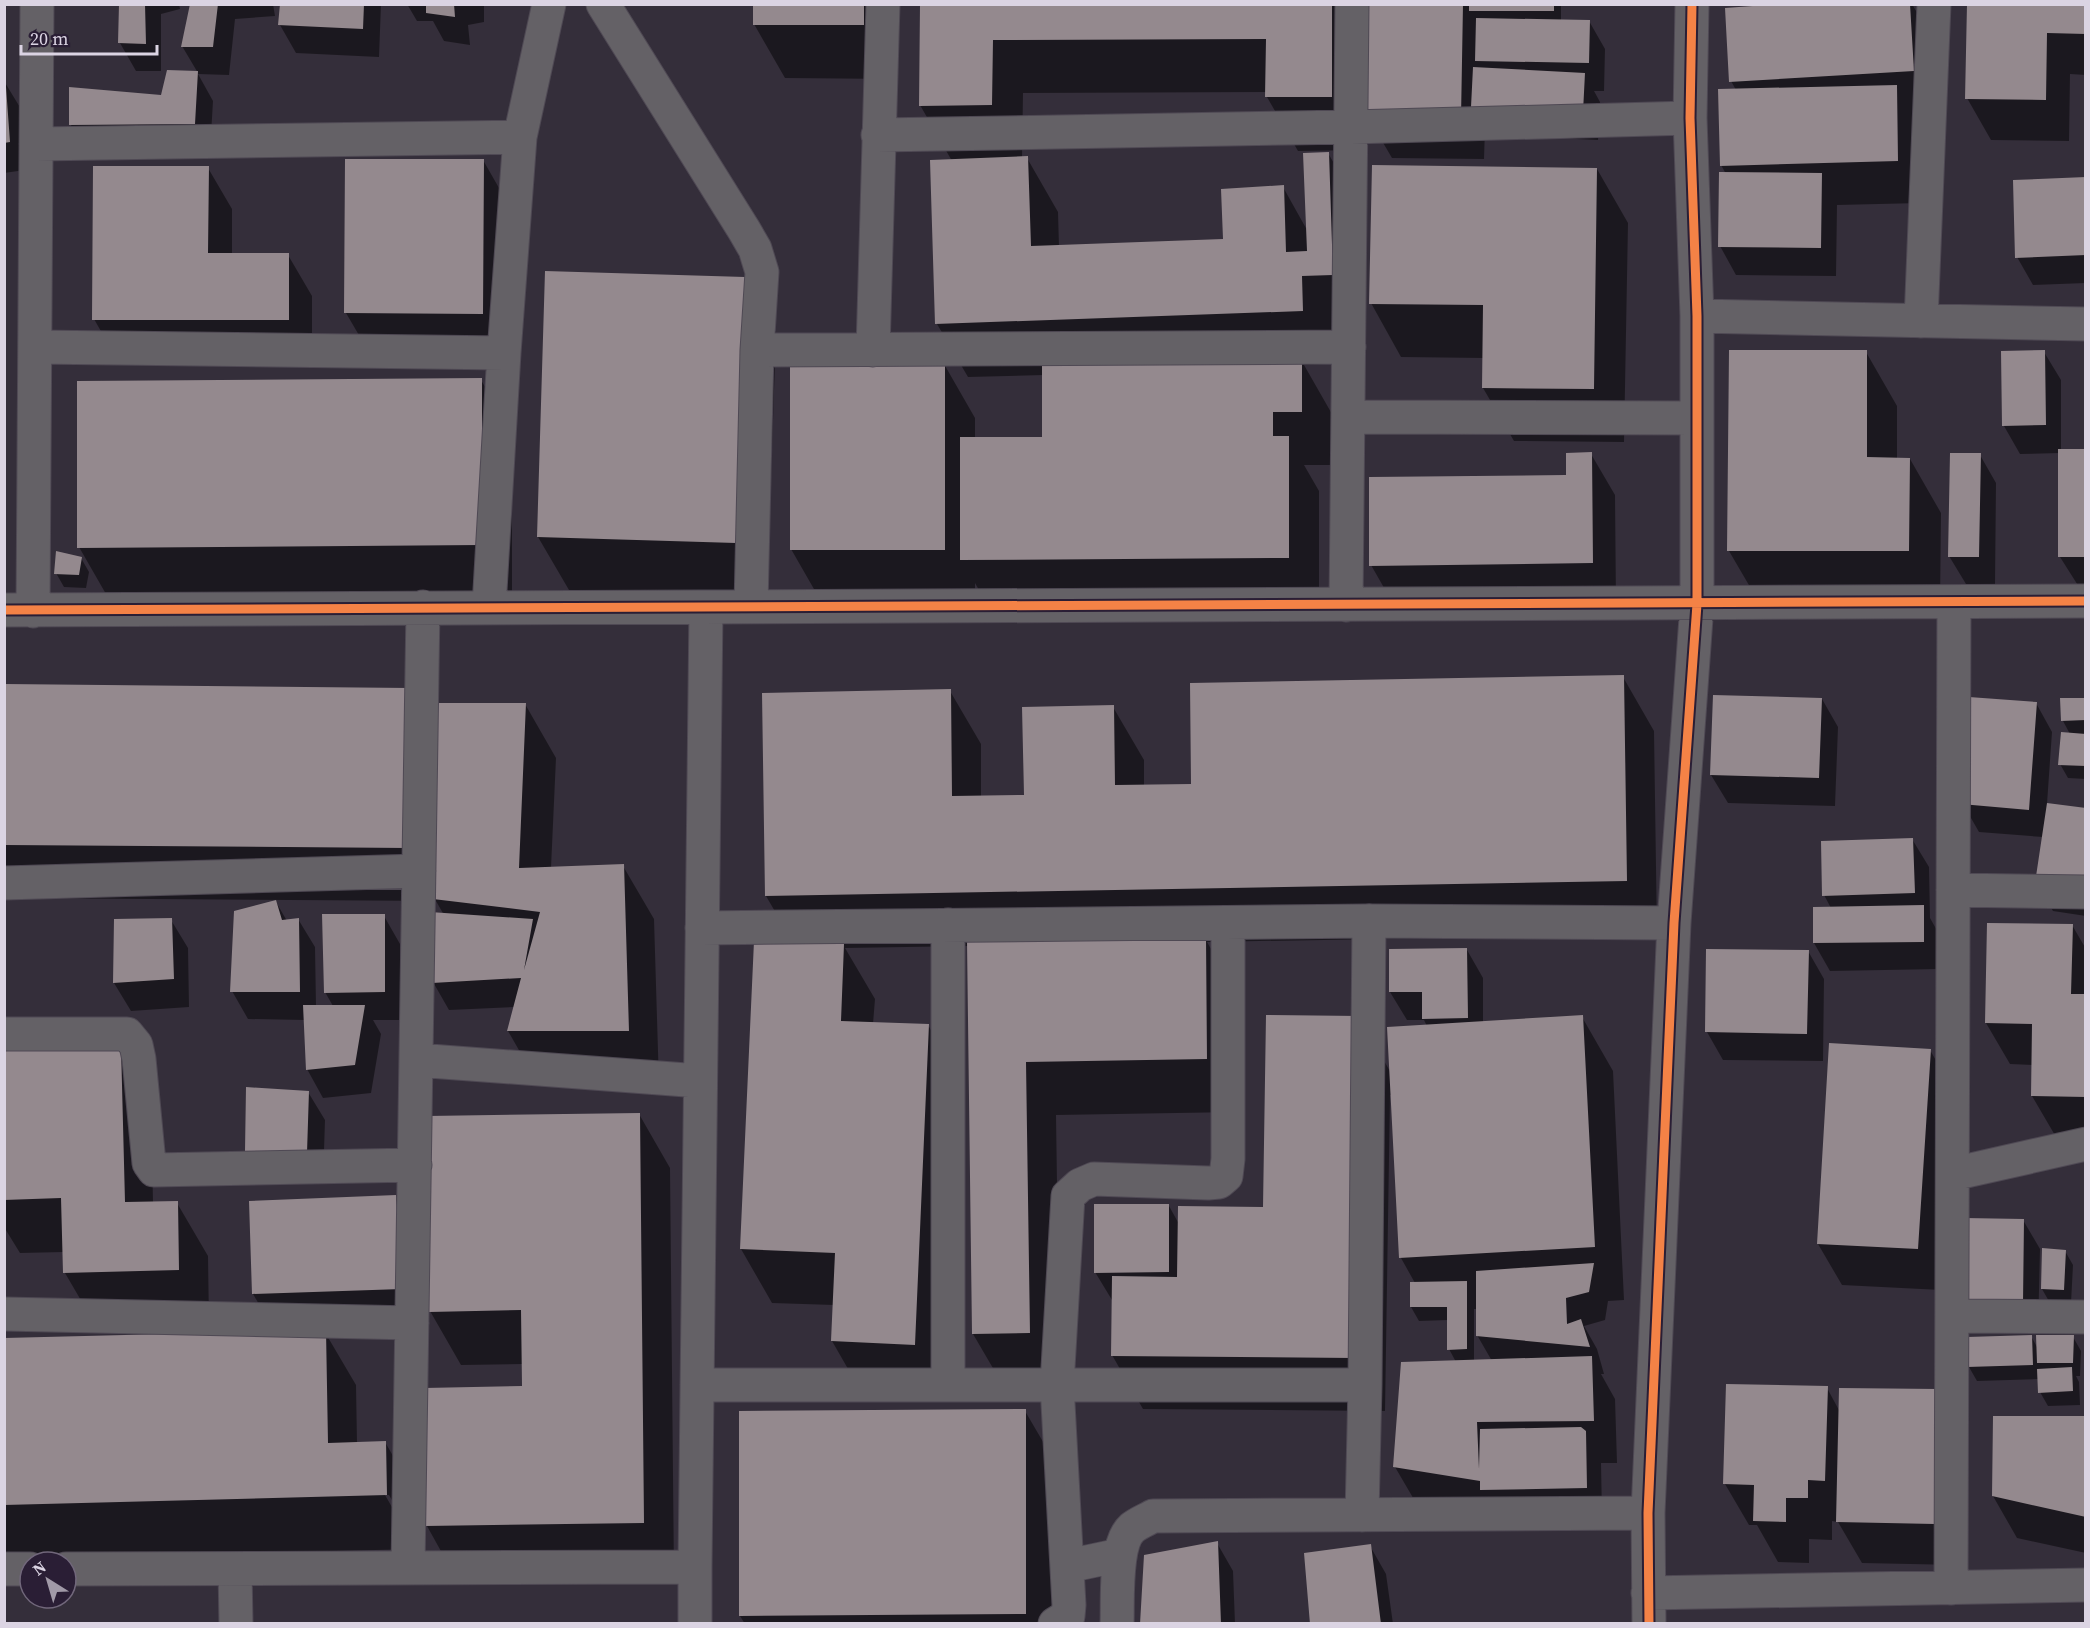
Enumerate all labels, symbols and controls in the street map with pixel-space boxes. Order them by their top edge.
scale bar [21,18,158,56]
text: 20 m [30,26,68,51]
north arrow [18,1550,78,1610]
text: N [28,1556,51,1580]

